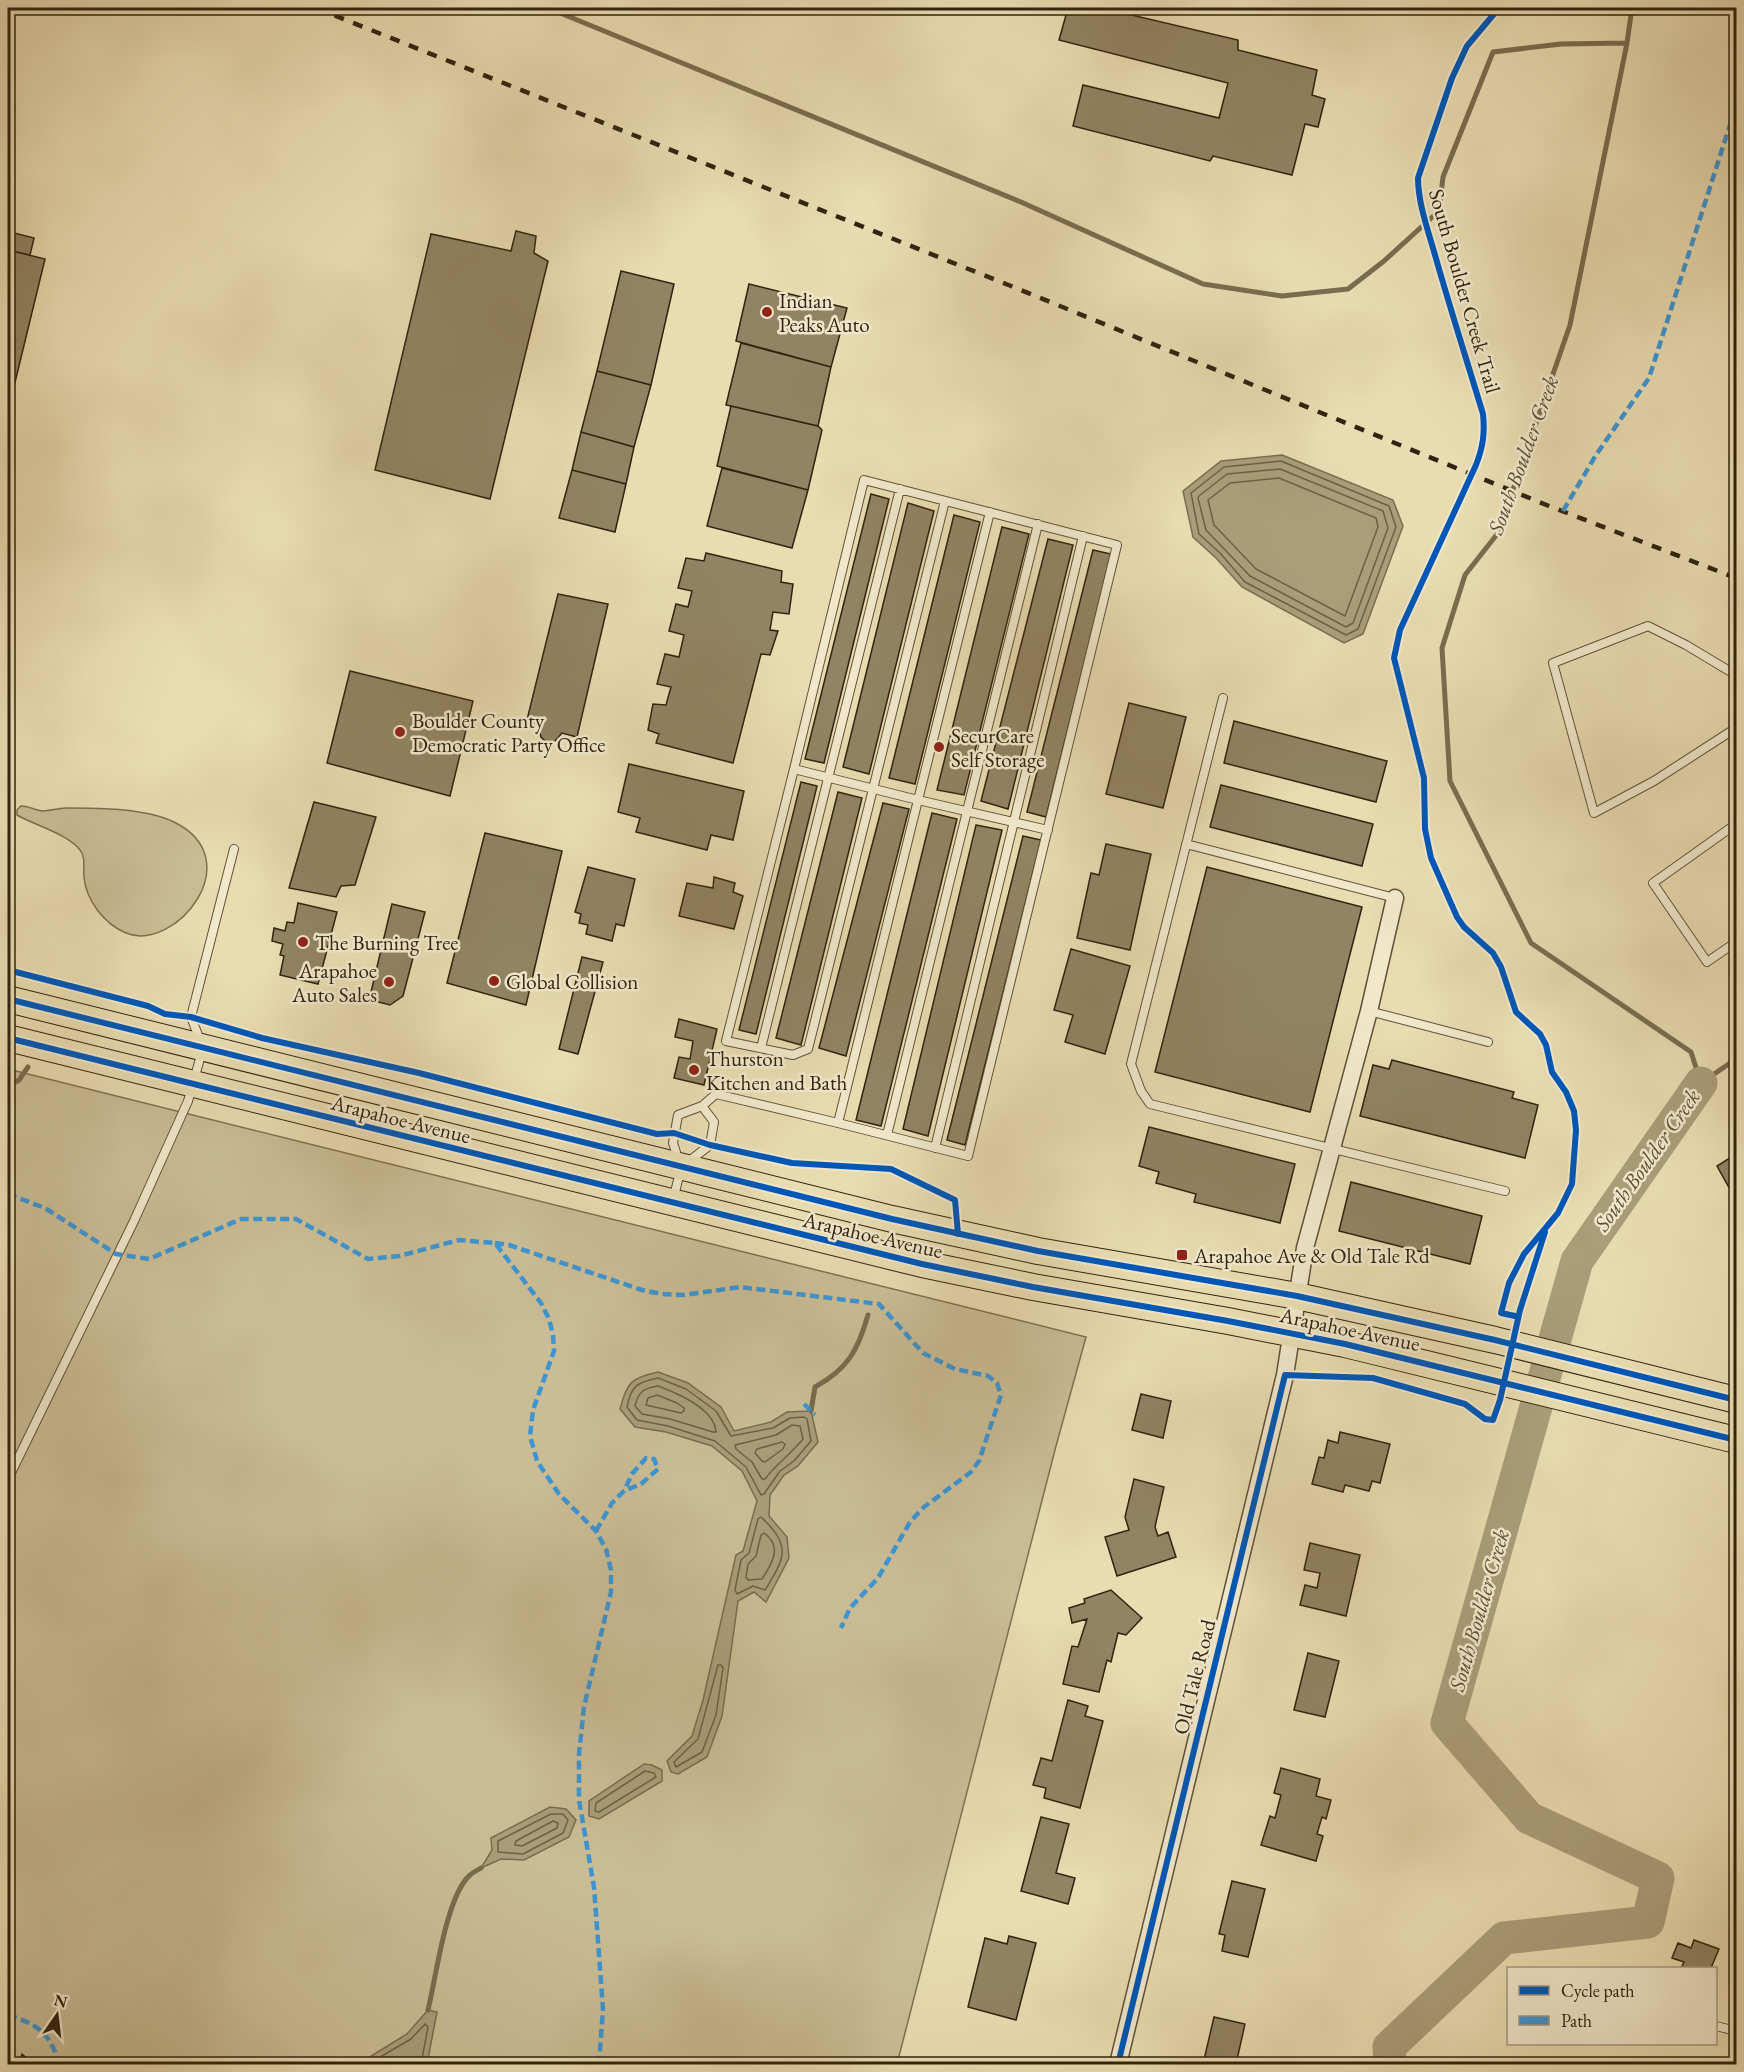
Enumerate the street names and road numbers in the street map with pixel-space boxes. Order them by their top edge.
street label: South Boulder Creek Trail [1423,186,1507,396]
street label: Arapahoe Avenue [328,1088,473,1149]
street label: Arapahoe Avenue [799,1206,946,1264]
street label: Arapahoe Avenue [1276,1301,1423,1357]
street label: Old Tale Road [1167,1616,1221,1737]

